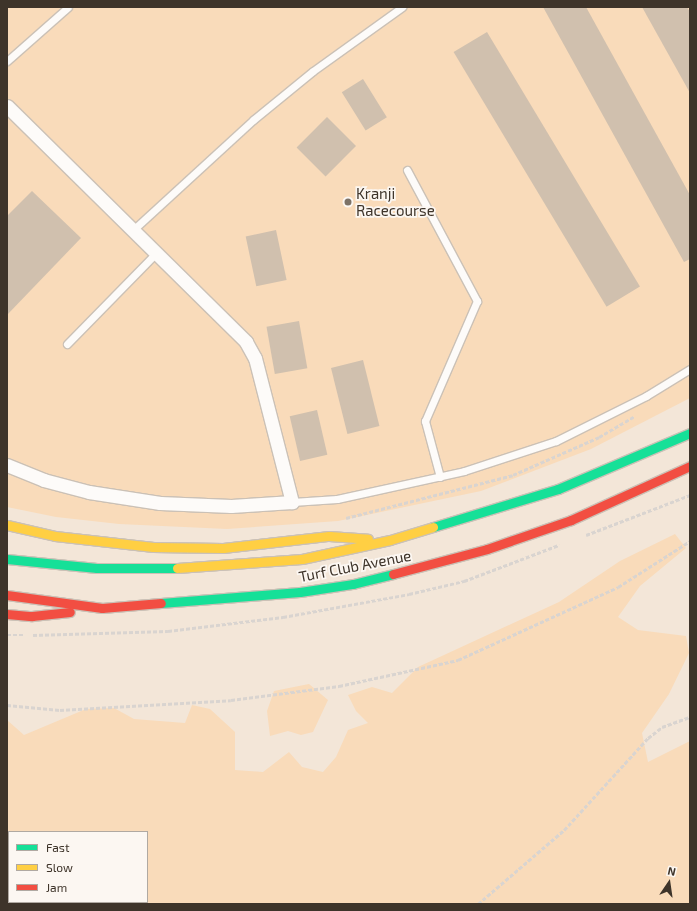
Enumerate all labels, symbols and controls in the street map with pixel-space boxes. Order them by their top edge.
place label: Kranji Racecourse [356,184,435,219]
marker: Kranji Racecourse [343,197,353,207]
street label: Turf Club Avenue [297,546,413,586]
legend [8,831,148,903]
text: Fast [46,840,69,854]
text: Slow [46,860,73,874]
north arrow [649,863,689,903]
text: N [666,864,677,878]
text: Jam [46,880,67,894]

